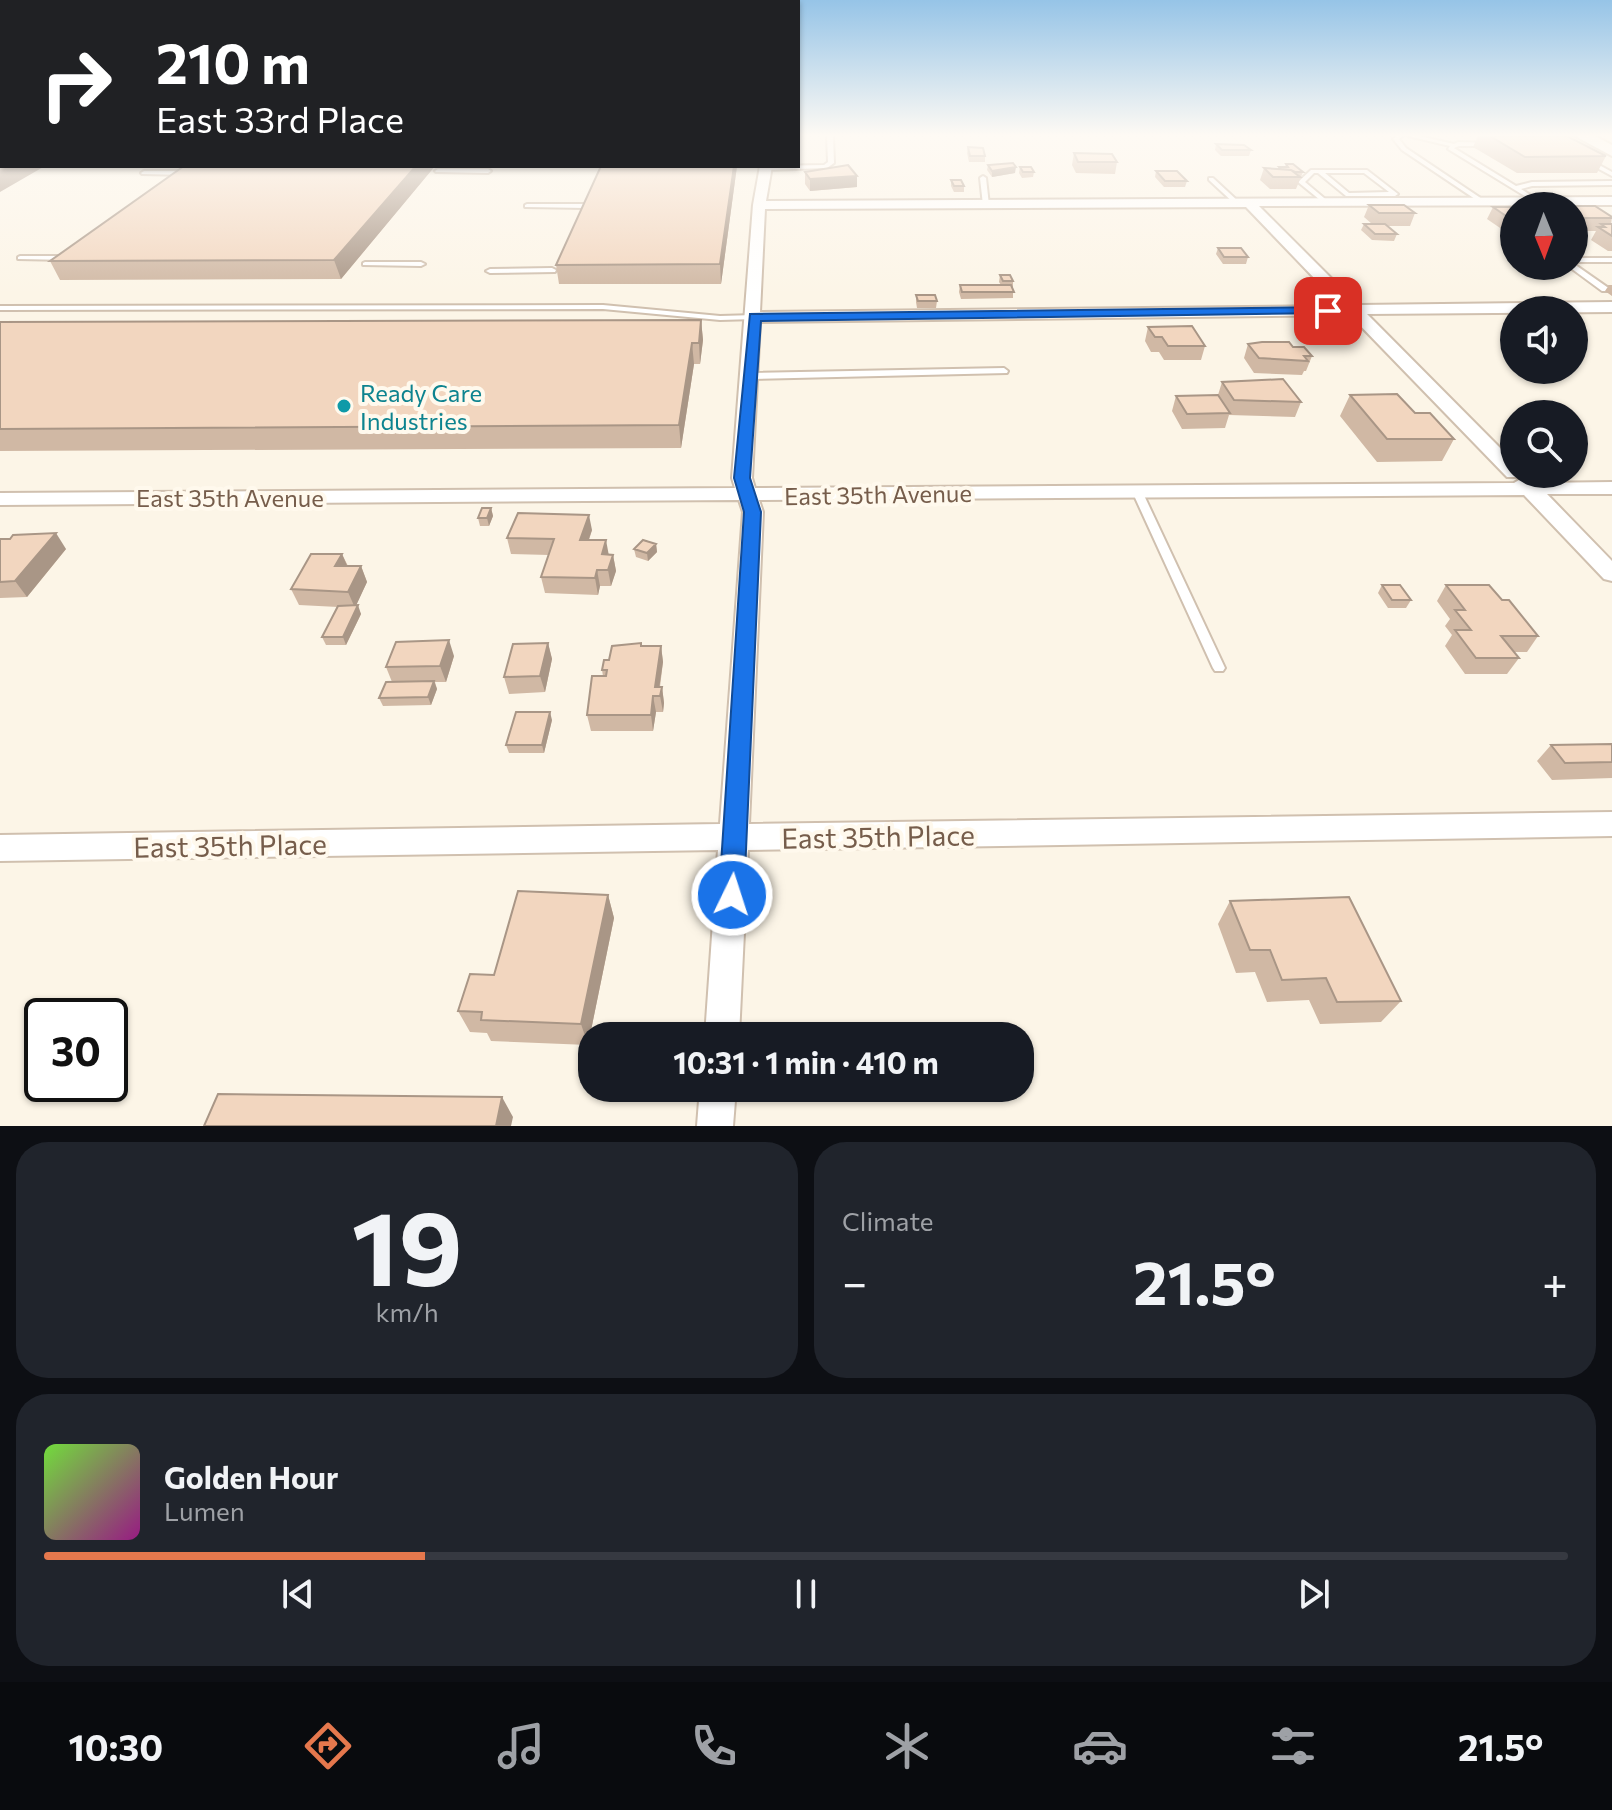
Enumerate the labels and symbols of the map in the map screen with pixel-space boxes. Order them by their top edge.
north arrow [1500,192,1588,280]
pin [1294,277,1362,345]
place label: Ready Care Industries [360,378,482,435]
marker: Ready Care Industries [335,397,353,415]
street label: East 35th Avenue [784,478,972,510]
street label: East 35th Avenue [136,483,324,512]
street label: East 35th Place [781,817,975,855]
street label: East 35th Place [133,826,327,864]
position arrow [690,853,774,937]
speed limit sign: 30 [24,998,128,1102]

